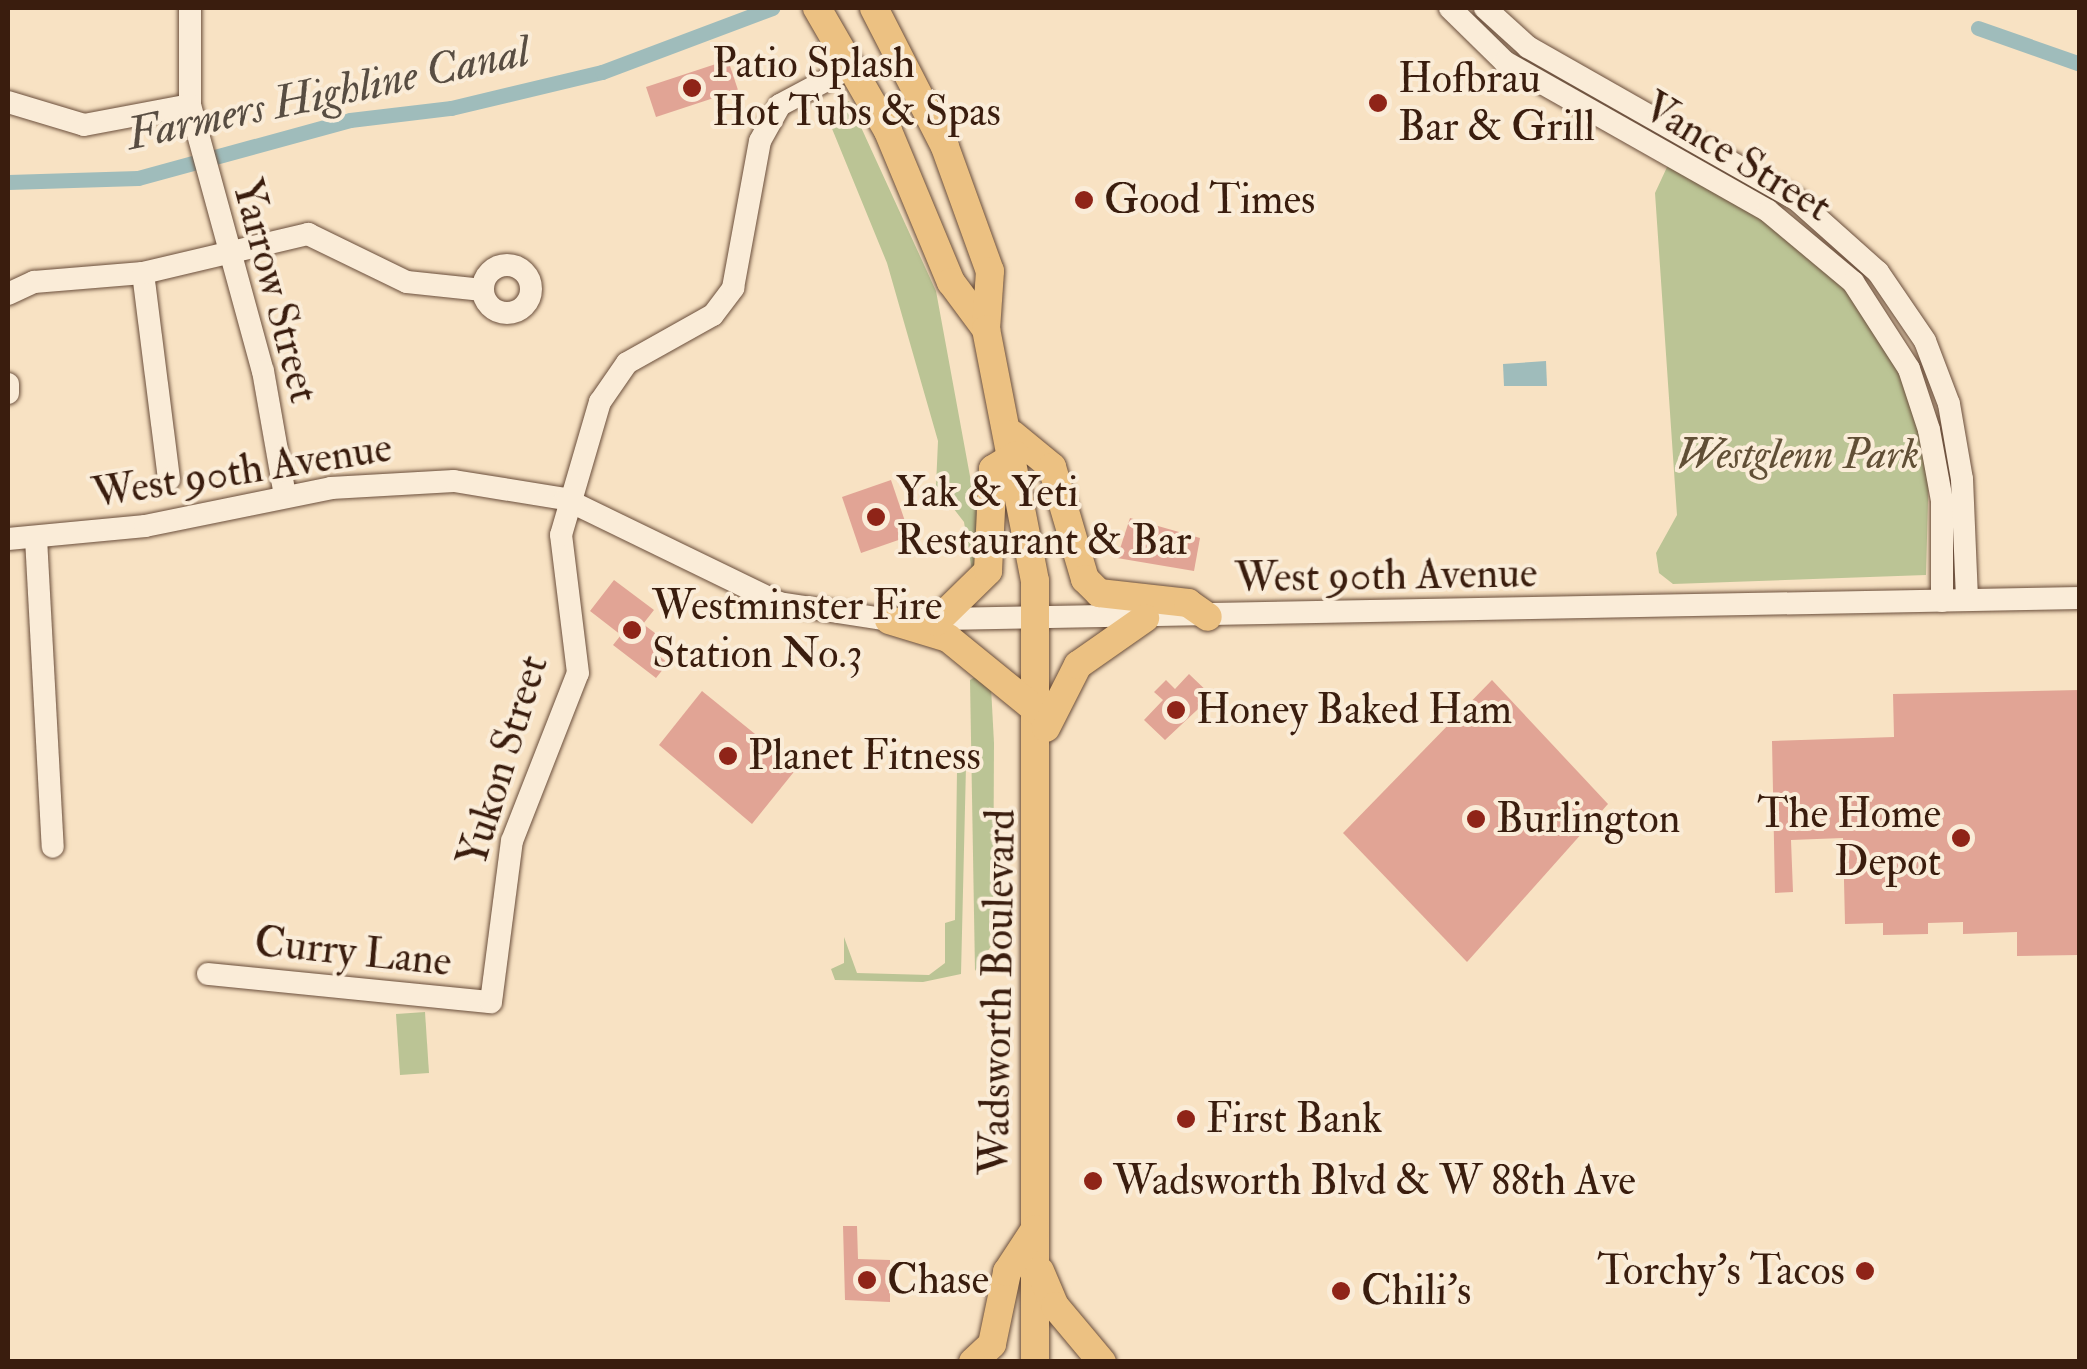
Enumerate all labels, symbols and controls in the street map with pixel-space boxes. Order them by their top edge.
water label: Farmers Highline Canal [122,25,534,163]
place label: Patio Splash Hot Tubs & Spas [712,39,1001,138]
place label: Hofbrau Bar & Grill [1398,54,1595,152]
marker: Patio Splash Hot Tubs & Spas [681,77,703,99]
street label: Vance Street [1634,81,1840,233]
marker: Hofbrau Bar & Grill [1367,92,1389,114]
street label: Yarrow Street [221,174,329,408]
place label: Good Times [1104,175,1315,225]
marker: Good Times [1073,189,1095,211]
street label: West 90th Avenue [89,422,395,520]
park label: Westglenn Park [1677,430,1919,480]
place label: Yak & Yeti Restaurant & Bar [896,468,1192,566]
marker: Yak & Yeti Restaurant & Bar [865,506,887,528]
street label: West 90th Avenue [1234,548,1538,604]
place label: Westminster Fire Station No.3 [652,581,942,680]
marker: Westminster Fire Station No.3 [621,619,643,641]
street label: Yukon Street [447,649,559,873]
place label: Honey Baked Ham [1196,685,1512,735]
marker: Honey Baked Ham [1165,699,1187,721]
place label: Planet Fitness [748,731,981,781]
marker: Planet Fitness [717,745,739,767]
place label: The Home Depot [1757,789,1941,888]
place label: Burlington [1496,794,1680,844]
street label: Wadsworth Boulevard [970,808,1026,1176]
marker: Burlington [1465,808,1487,830]
marker: The Home Depot [1950,827,1972,849]
street label: Curry Lane [252,917,454,987]
place label: First Bank [1206,1094,1382,1144]
marker: First Bank [1175,1108,1197,1130]
place label: Wadsworth Blvd & W 88th Ave [1113,1156,1636,1206]
marker: Wadsworth Blvd & W 88th Ave [1082,1170,1104,1192]
place label: Torchy's Tacos [1597,1246,1845,1296]
place label: Chase [887,1255,989,1305]
marker: Torchy's Tacos [1854,1260,1876,1282]
place label: Chili's [1361,1266,1471,1316]
marker: Chase [856,1269,878,1291]
marker: Chili's [1330,1280,1352,1302]

